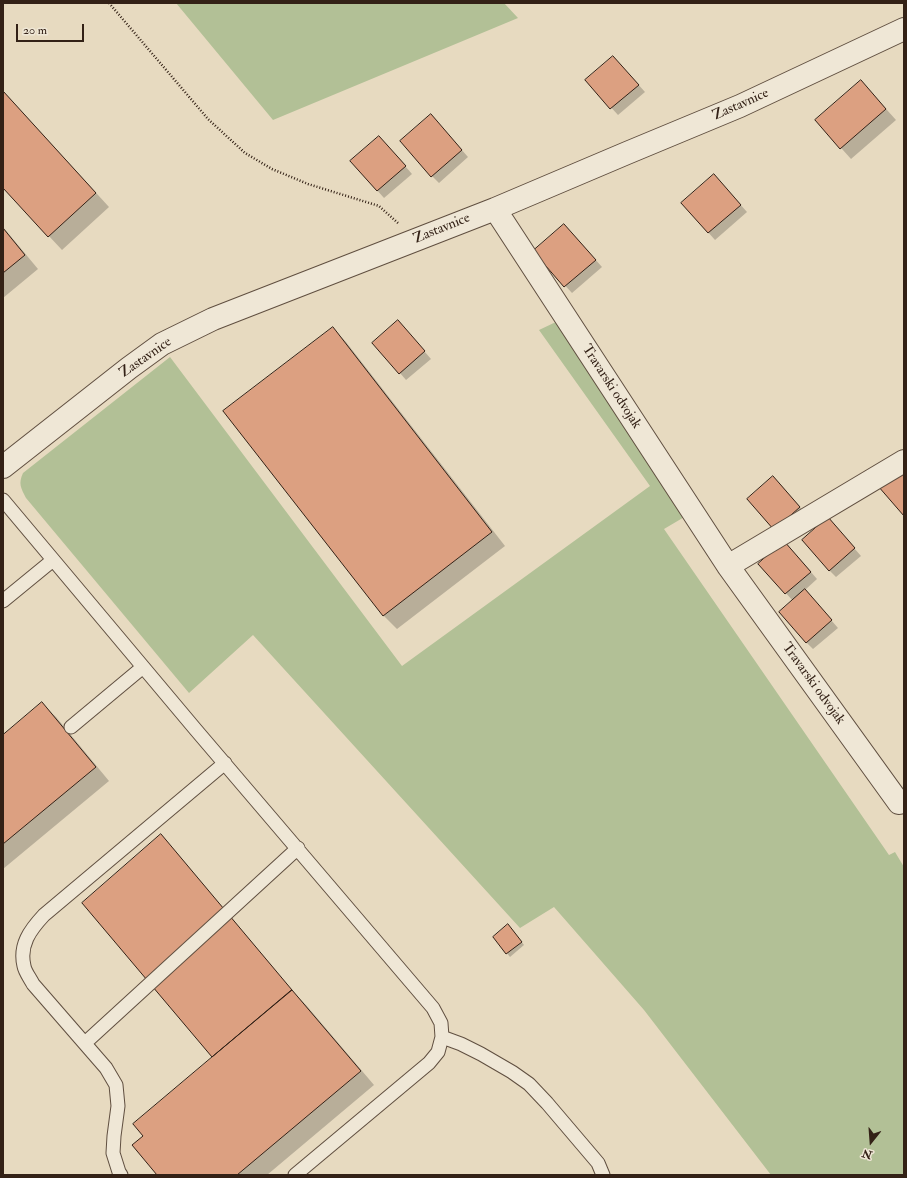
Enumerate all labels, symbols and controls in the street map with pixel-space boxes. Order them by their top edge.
scale bar [18,16,86,42]
text: 20 m [23,23,47,38]
street label: Zastavnice [710,85,772,125]
street label: Zastavnice [411,210,473,248]
street label: Zastavnice [117,334,175,382]
street label: Travarski odvojak [578,342,644,432]
street label: Travarski odvojak [778,640,848,728]
north arrow [851,1122,891,1162]
text: N [861,1146,874,1162]

